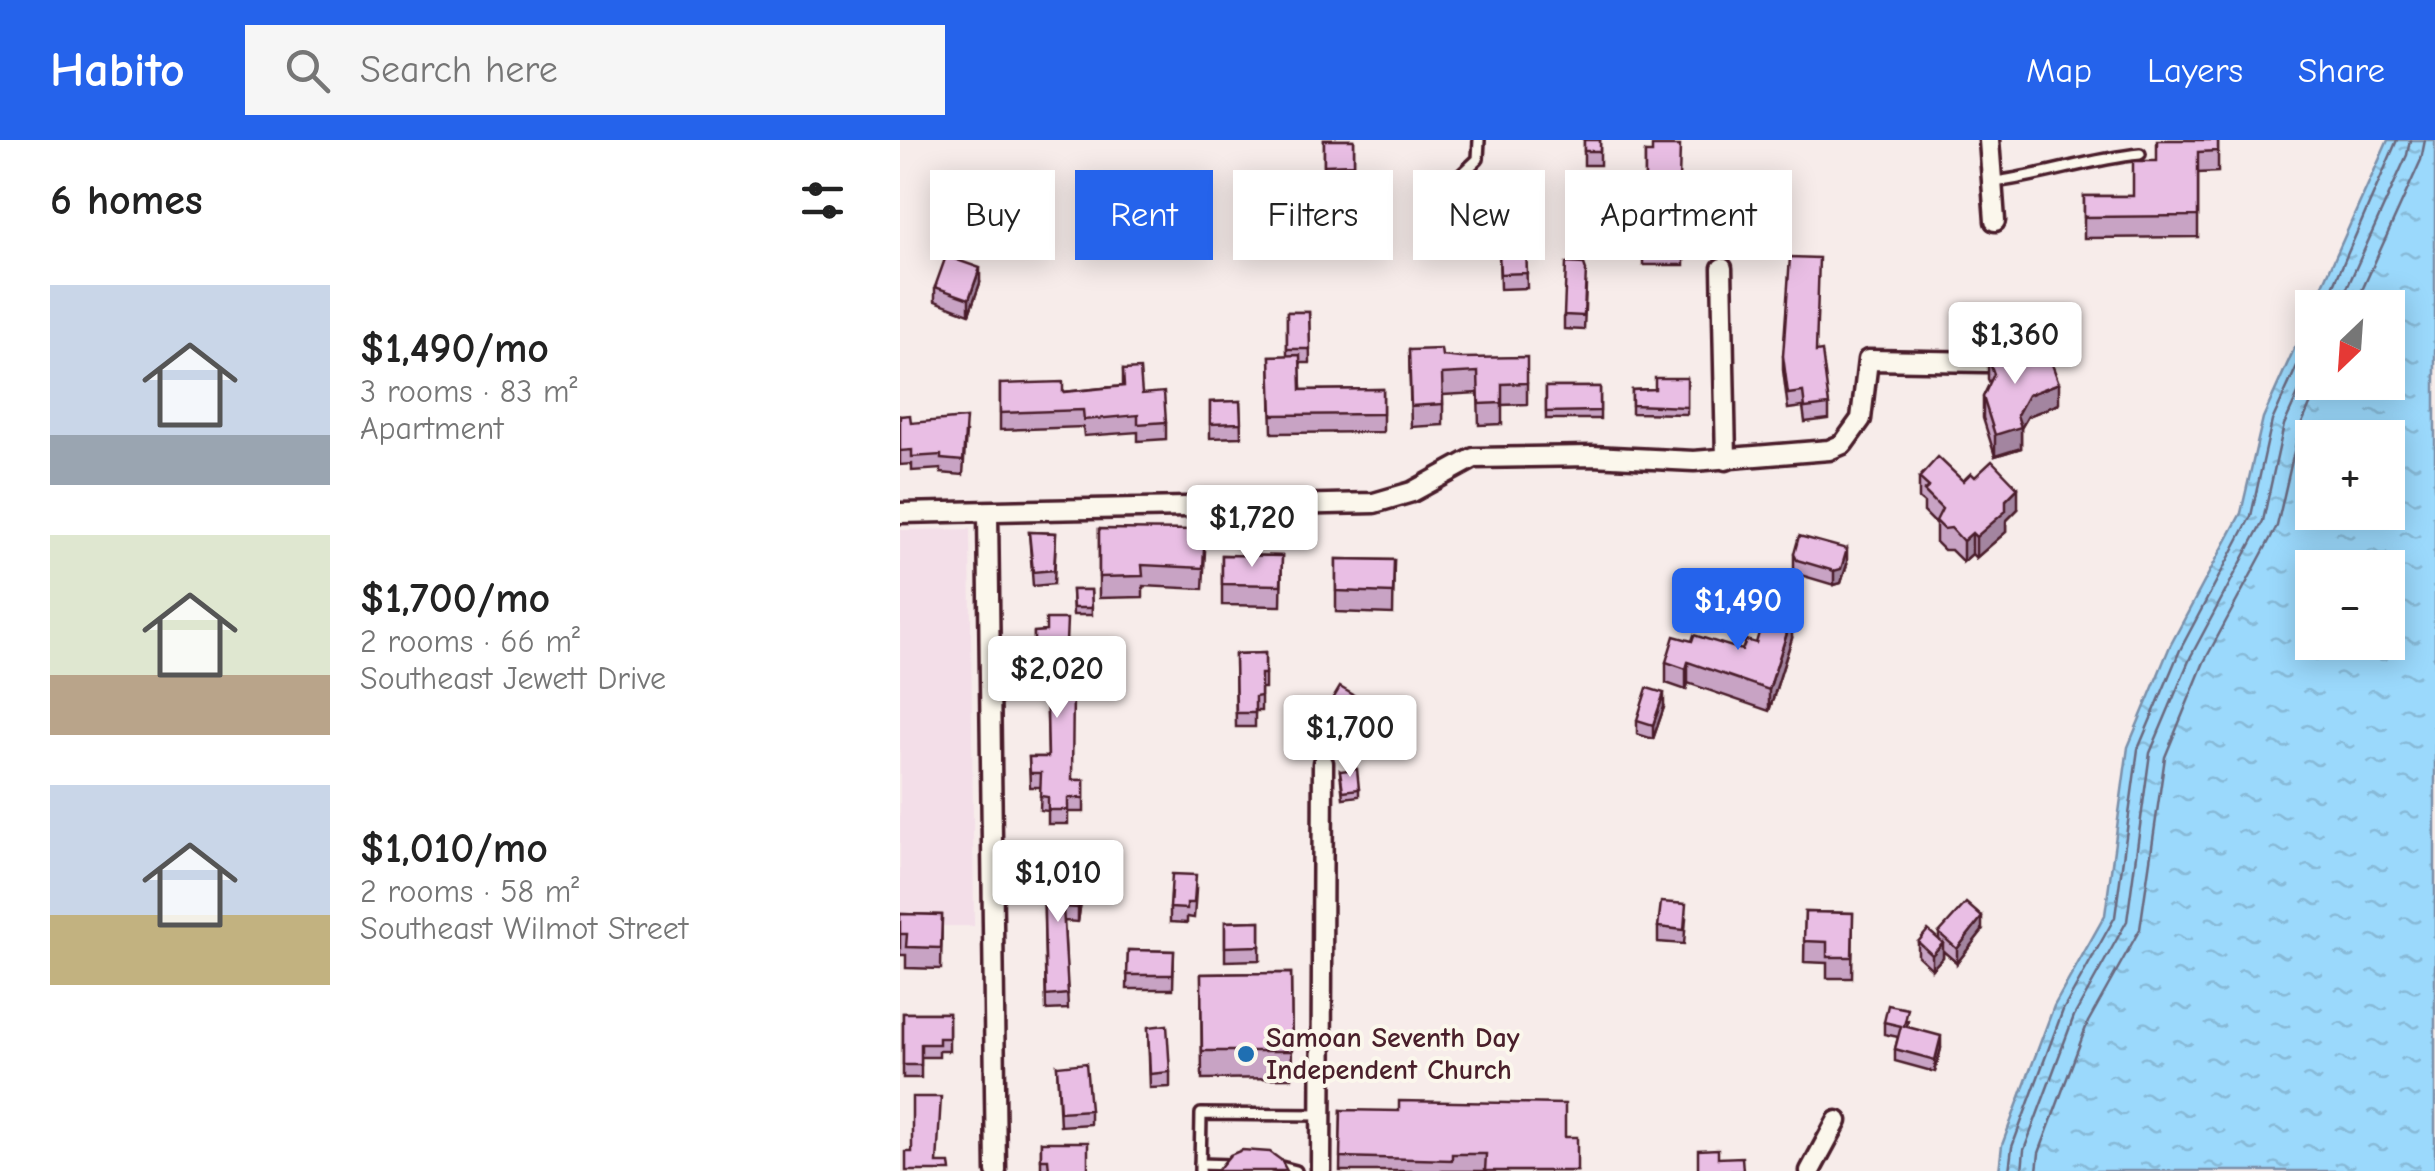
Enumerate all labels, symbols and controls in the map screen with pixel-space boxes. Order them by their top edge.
search box [245,25,945,115]
text: Habito [50,43,185,98]
icon: search [280,43,335,98]
text: Search here [360,48,558,92]
text: Map [2026,50,2092,91]
text: Layers [2147,50,2243,91]
text: Share [2298,50,2385,91]
chip: Buy [930,170,1055,260]
chip: Rent [1075,170,1213,260]
chip: Filters [1233,170,1393,260]
chip: New [1413,170,1545,260]
chip: Apartment [1565,170,1792,260]
icon: filters [795,173,850,228]
text: 6 homes [50,176,203,225]
north arrow [2295,290,2405,400]
map controls [2295,290,2405,660]
pin: $1,360 [1934,302,2096,387]
text: $1,360 [1971,316,2059,353]
text: $1,490/mo [360,324,549,373]
icon: home [130,325,250,445]
text: 3 rooms · 83 m² [360,373,577,410]
text: Apartment [360,410,503,447]
button: + [2295,420,2405,530]
pin: $1,720 [1171,485,1333,570]
text: $1,720 [1209,499,1295,536]
button: − [2295,550,2405,660]
pin: $1,490 [1657,568,1819,653]
text: $1,700/mo [360,574,550,623]
icon: home [130,575,250,695]
text: $1,490 [1694,582,1782,619]
text: 2 rooms · 66 m² [360,623,580,660]
pin: $2,020 [976,636,1138,721]
text: $2,020 [1010,650,1104,687]
text: Southeast Jewett Drive [360,660,666,697]
pin: $1,700 [1269,695,1431,780]
text: $1,700 [1306,709,1394,746]
text: $1,010/mo [360,824,548,873]
icon: home [130,825,250,945]
pin: $1,010 [977,840,1139,925]
text: $1,010 [1014,854,1102,891]
text: 2 rooms · 58 m² [360,873,579,910]
text: Southeast Wilmot Street [360,910,688,947]
place label: Samoan Seventh Day Independent Church [1266,1022,1520,1086]
marker: Samoan Seventh Day Independent Church [1235,1043,1257,1065]

